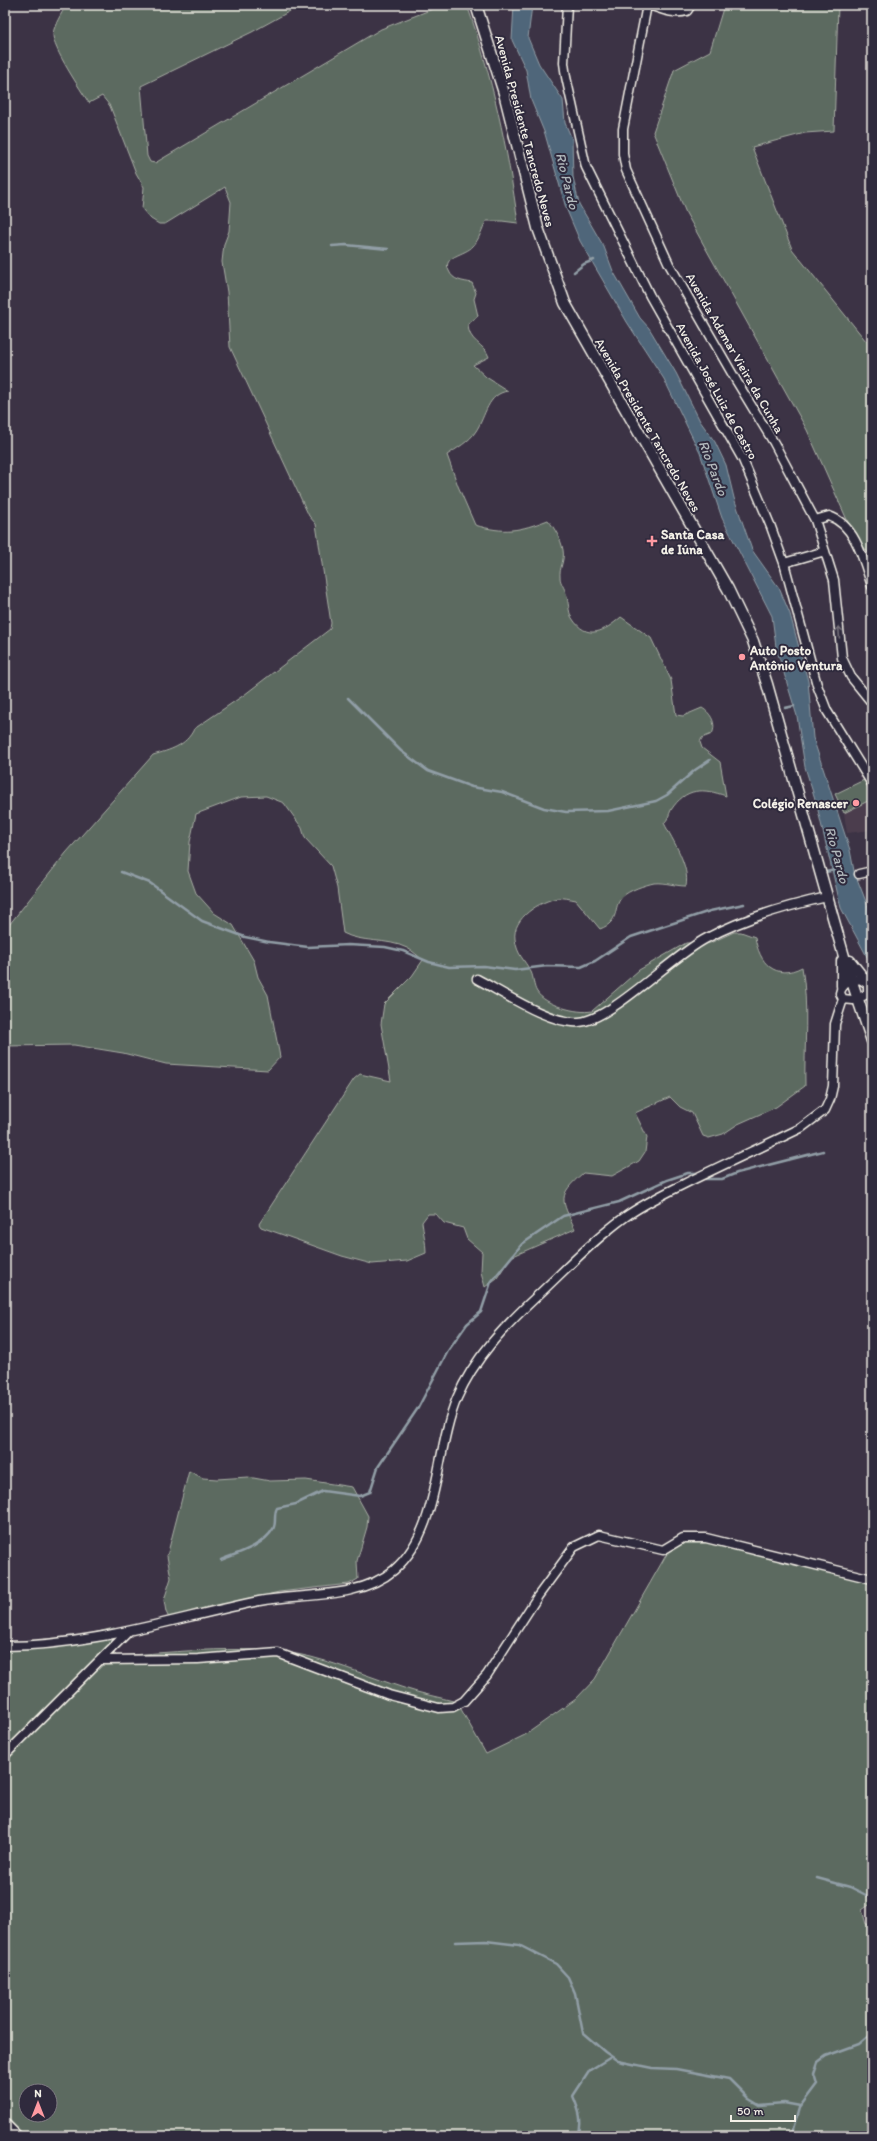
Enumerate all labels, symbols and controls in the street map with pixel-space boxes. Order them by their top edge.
street label: Avenida Presidente Tancredo Neves [492,33,558,229]
water label: Rio Pardo [552,151,582,212]
street label: Avenida Ademar Vieira da Cunha [683,270,787,436]
street label: Avenida José Luiz de Castro [673,320,761,462]
street label: Avenida Presidente Tancredo Neves [592,336,704,515]
water label: Rio Pardo [695,438,732,499]
place label: Santa Casa de Iúna [661,527,725,557]
marker: Santa Casa de Iúna [646,535,658,547]
one-way arrow [836,626,843,639]
place label: Auto Posto Antônio Ventura [749,643,843,673]
marker: Auto Posto Antônio Ventura [737,652,747,662]
place label: Colégio Renascer [753,796,849,812]
marker: Colégio Renascer [851,798,861,808]
water label: Rio Pardo [821,825,853,886]
north arrow [18,2083,58,2123]
text: N [34,2087,42,2100]
scale bar [731,2097,795,2123]
text: 50 m [737,2104,763,2118]

